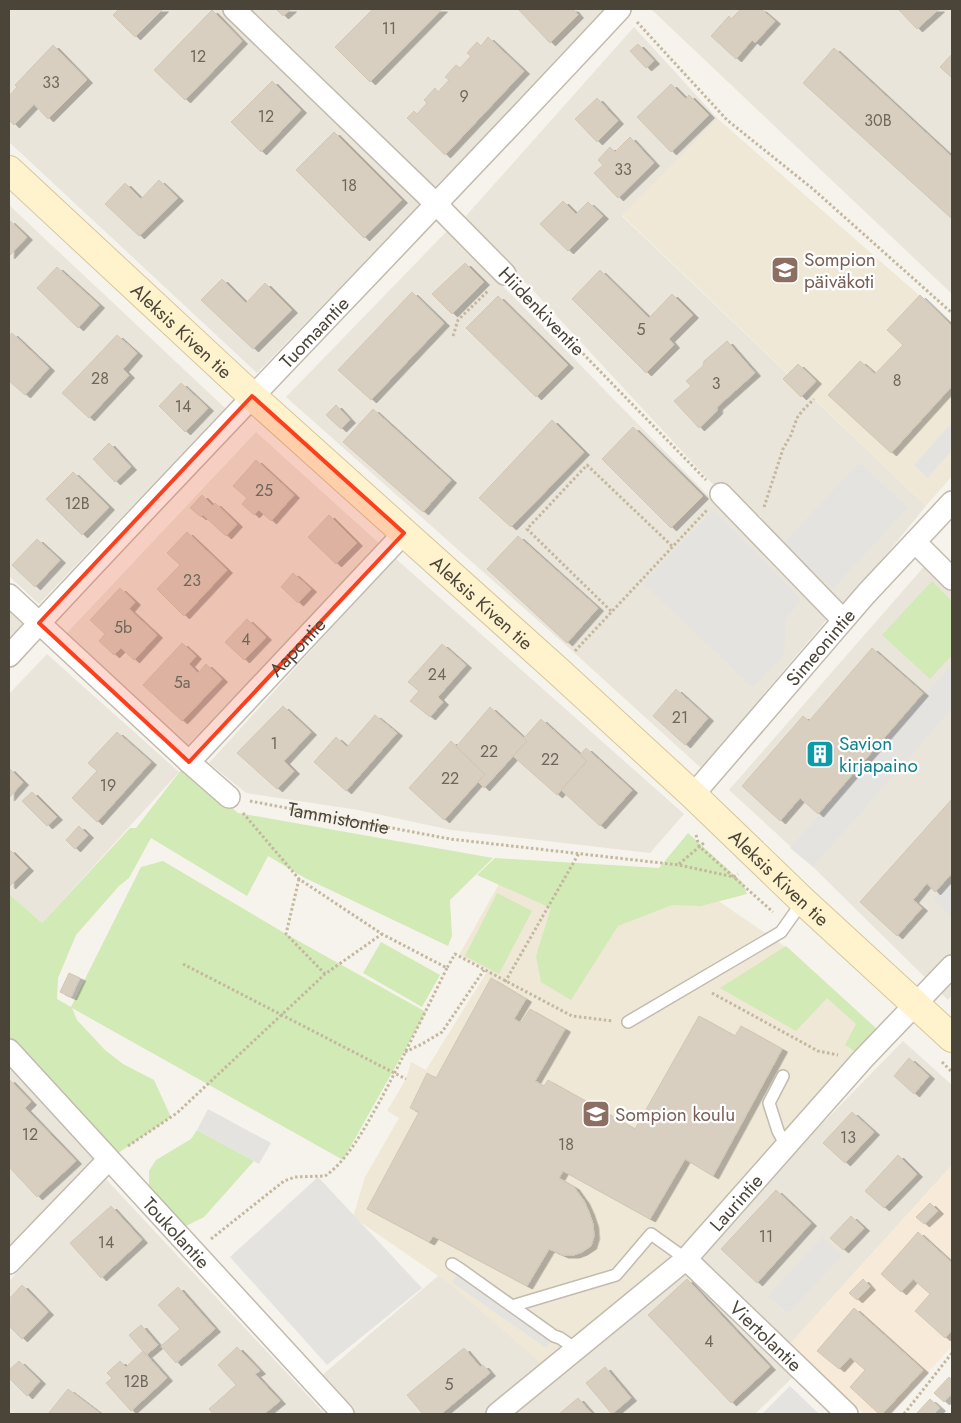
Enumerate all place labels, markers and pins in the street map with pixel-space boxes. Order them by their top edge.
place label: Sompion päiväkoti [804,246,876,295]
school or university icon: Sompion päiväkoti [770,255,800,285]
place label: Savion kirjapaino [839,730,918,779]
building icon: Savion kirjapaino [805,739,835,769]
school or university icon: Sompion koulu [581,1099,611,1129]
place label: Sompion koulu [615,1101,735,1128]

